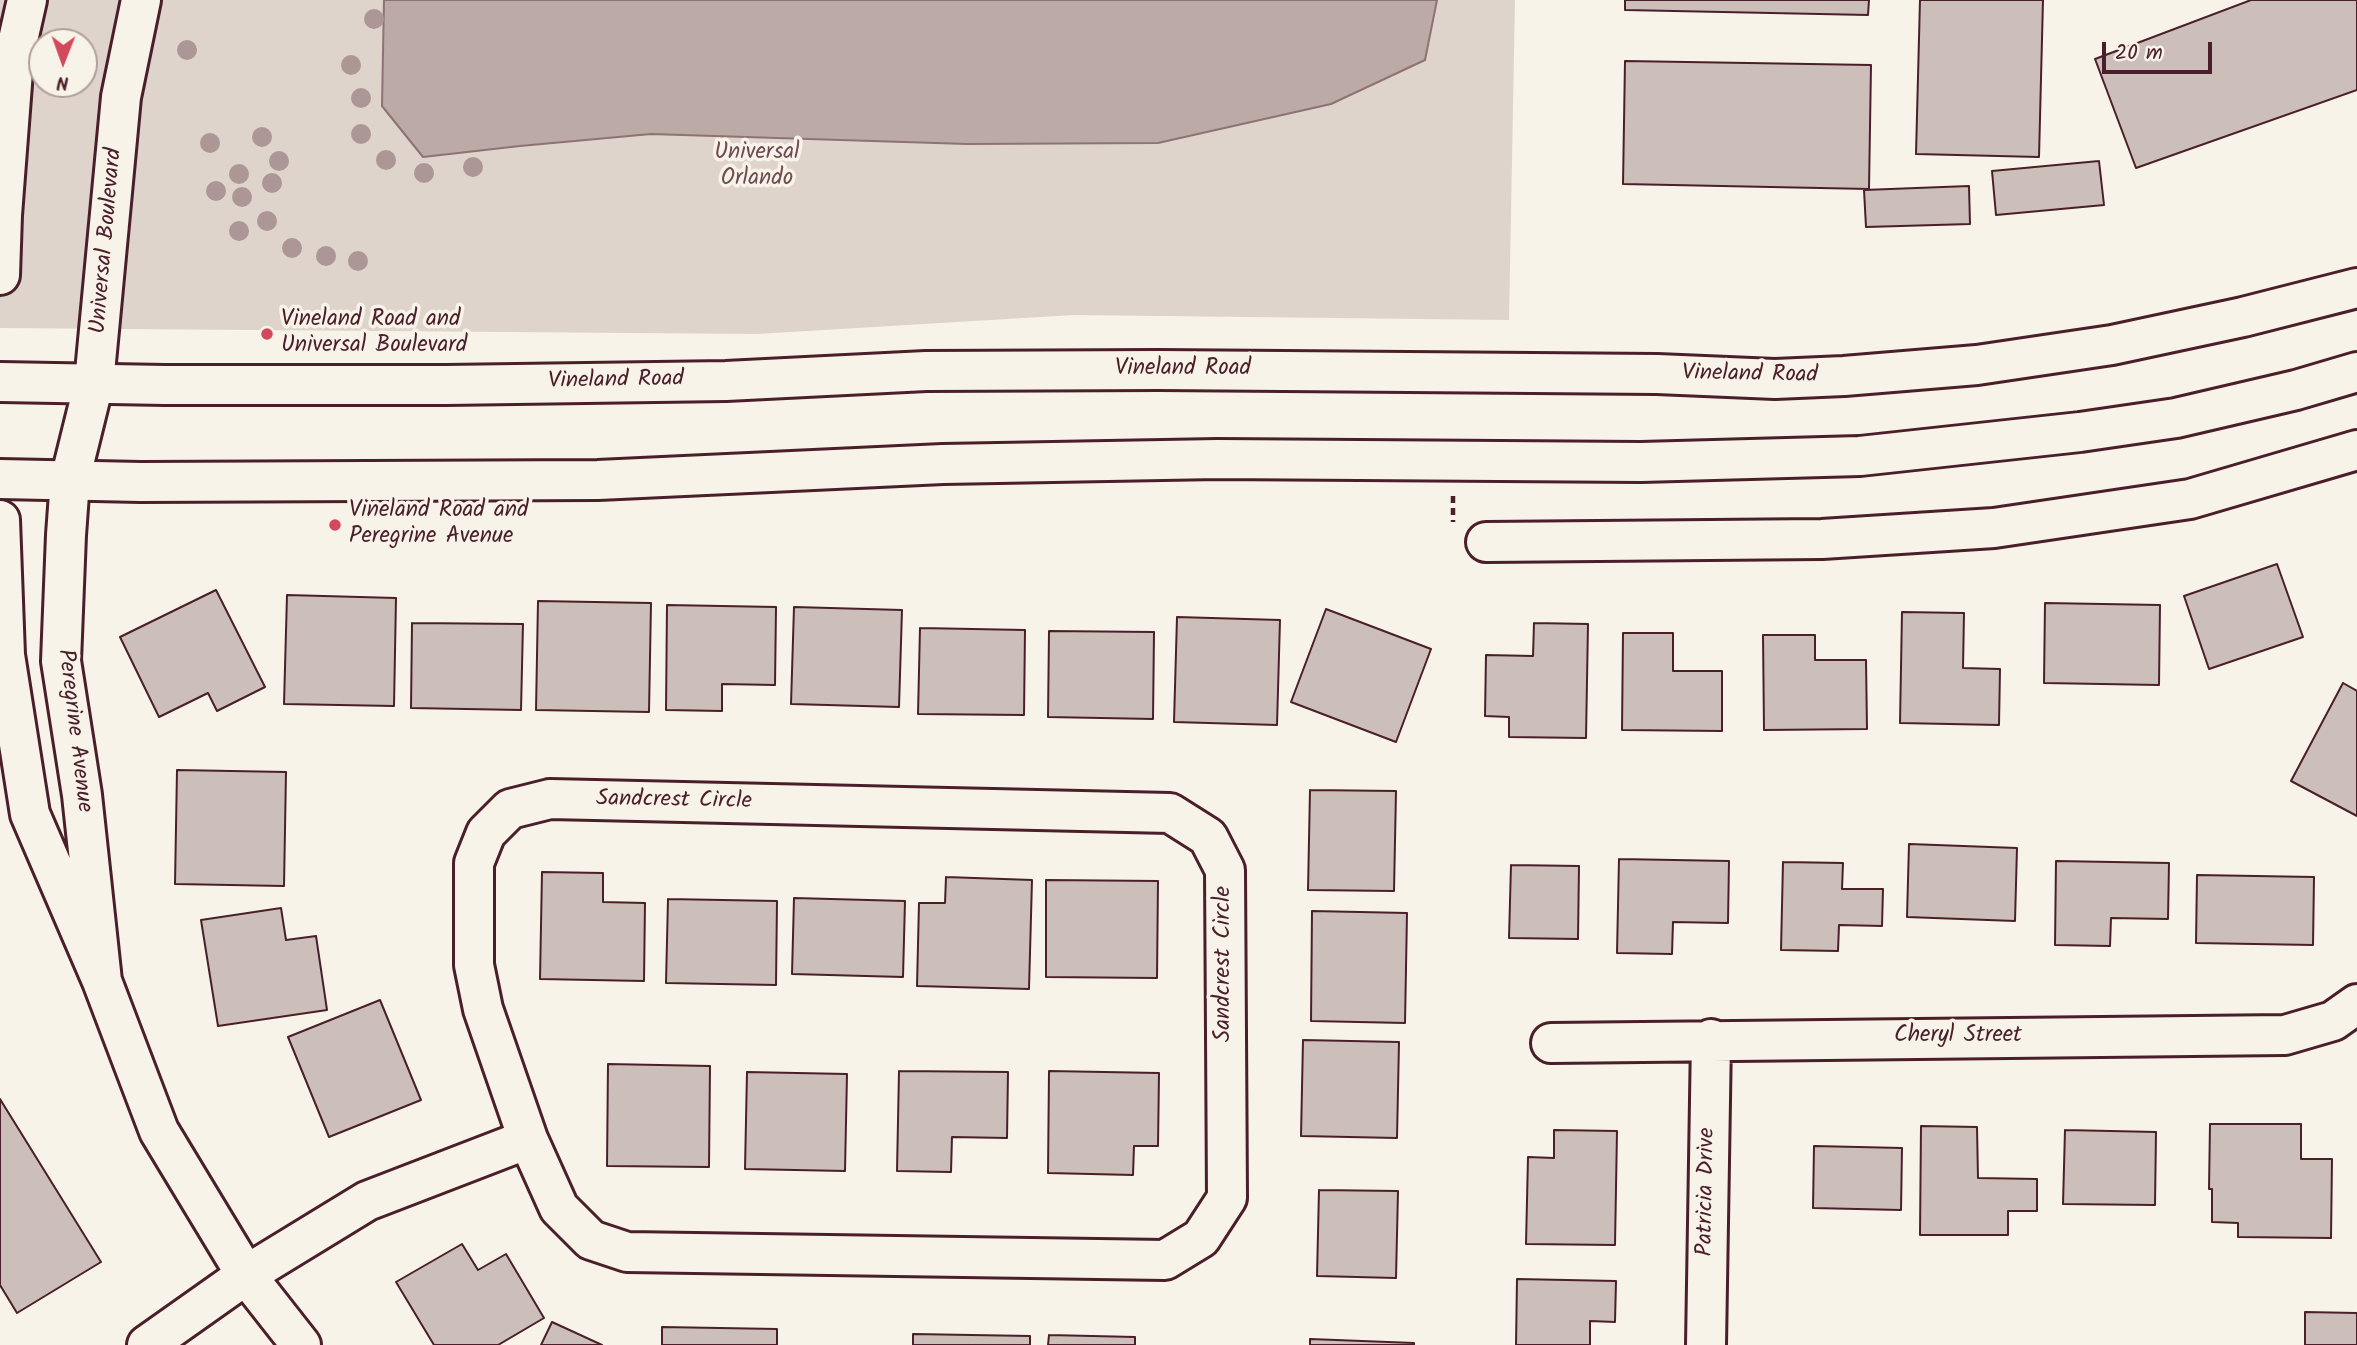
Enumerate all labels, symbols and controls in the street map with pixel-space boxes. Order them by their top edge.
north arrow [28,28,98,98]
scale bar [2105,28,2215,72]
text: 20 m [2115,37,2163,70]
text: N [56,67,69,97]
park label: Universal Orlando [714,140,800,194]
street label: Universal Boulevard [86,147,130,335]
place label: Vineland Road and Universal Boulevard [281,307,467,361]
marker: Vineland Road and Universal Boulevard [259,326,275,342]
street label: Vineland Road [1115,356,1251,384]
street label: Vineland Road [1682,361,1818,391]
street label: Vineland Road [548,367,684,397]
place label: Vineland Road and Peregrine Avenue [349,498,529,552]
marker: Vineland Road and Peregrine Avenue [327,517,343,533]
street label: Peregrine Avenue [49,648,97,814]
street label: Sandcrest Circle [596,787,752,817]
street label: Sandcrest Circle [1211,886,1239,1042]
street label: Cheryl Street [1894,1023,2022,1051]
street label: Patricia Drive [1693,1127,1723,1257]

